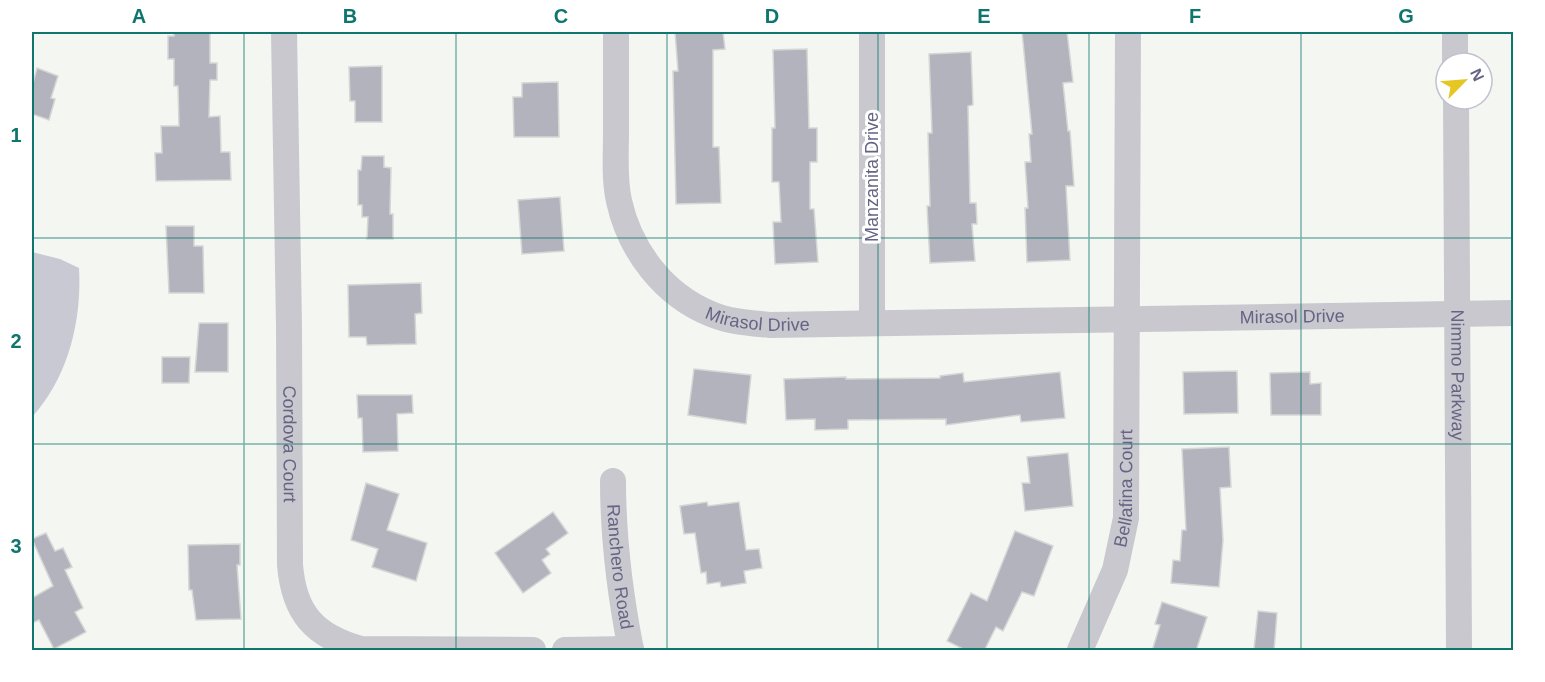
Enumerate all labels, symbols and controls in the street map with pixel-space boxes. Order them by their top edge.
text: A [132,5,146,27]
text: B [343,5,357,27]
text: C [554,5,568,27]
text: D [765,5,779,27]
text: E [977,5,991,27]
text: F [1189,5,1201,27]
text: G [1398,5,1414,27]
north arrow [1434,51,1494,111]
text: N [1467,66,1487,84]
street label: Manzanita Drive [862,112,882,242]
text: 1 [10,124,22,146]
street label: Mirasol Drive [703,303,810,335]
street label: Mirasol Drive [1239,306,1345,327]
street label: Nimmo Parkway [1447,309,1468,441]
text: 2 [10,330,22,352]
street label: Cordova Court [279,385,300,503]
street label: Bellafina Court [1110,429,1136,549]
street label: Ranchero Road [603,504,637,631]
text: 3 [10,535,22,557]

